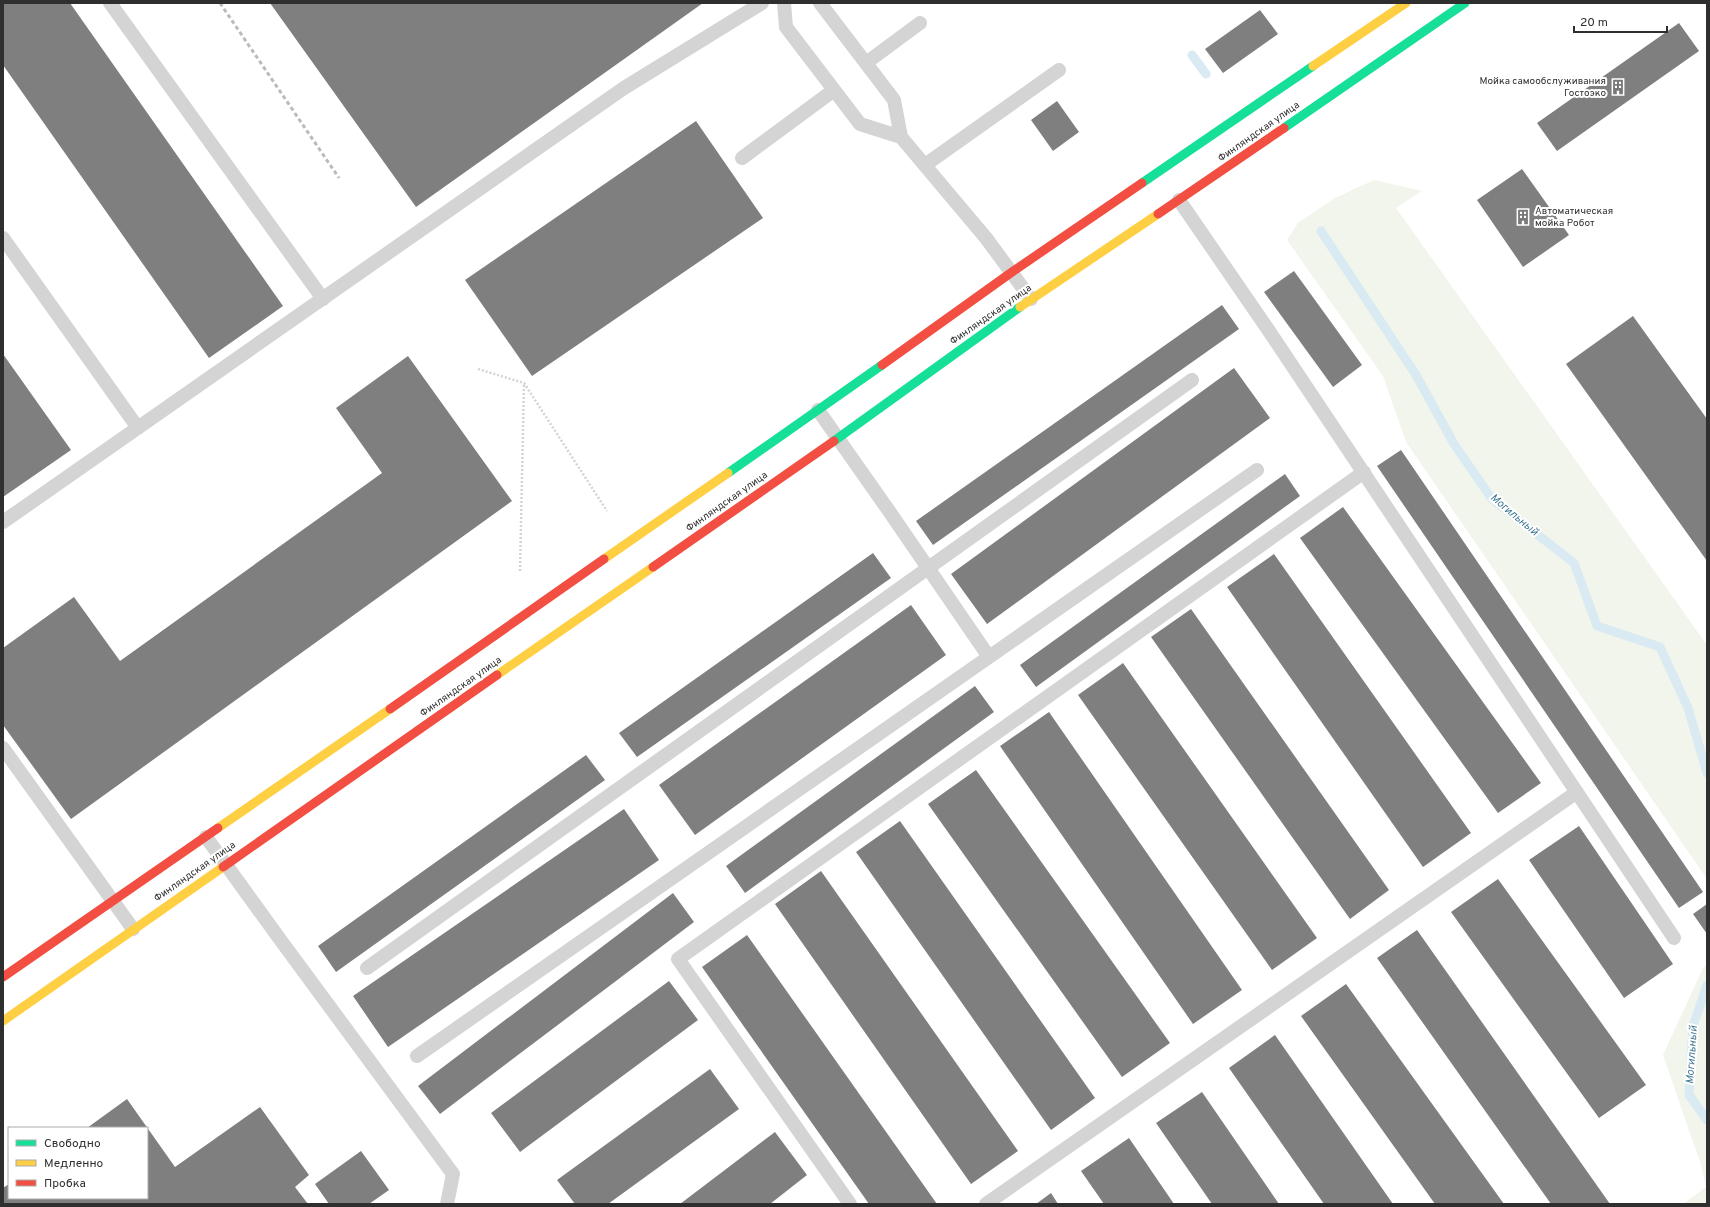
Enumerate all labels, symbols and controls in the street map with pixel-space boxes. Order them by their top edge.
scale bar [1574,8,1667,34]
text: 20 m [1580,15,1608,31]
place label: Мойка самообслуживания Гостоэко [1479,75,1606,100]
building icon: Мойка самообслуживания Гостоэко [1609,78,1627,96]
street label: Финляндская улица [1216,99,1302,165]
place label: Автоматическая мойка Робот [1535,205,1613,230]
building icon: Автоматическая мойка Робот [1514,208,1532,226]
street label: Финляндская улица [948,282,1034,348]
street label: Финляндская улица [684,469,770,535]
water label: Могильный [1487,491,1541,540]
street label: Финляндская улица [418,654,504,720]
street label: Финляндская улица [152,839,238,905]
water label: Могильный [1683,1025,1701,1085]
legend [8,1127,148,1199]
text: Свободно [44,1136,101,1152]
text: Медленно [44,1156,104,1172]
text: Пробка [44,1176,86,1192]

